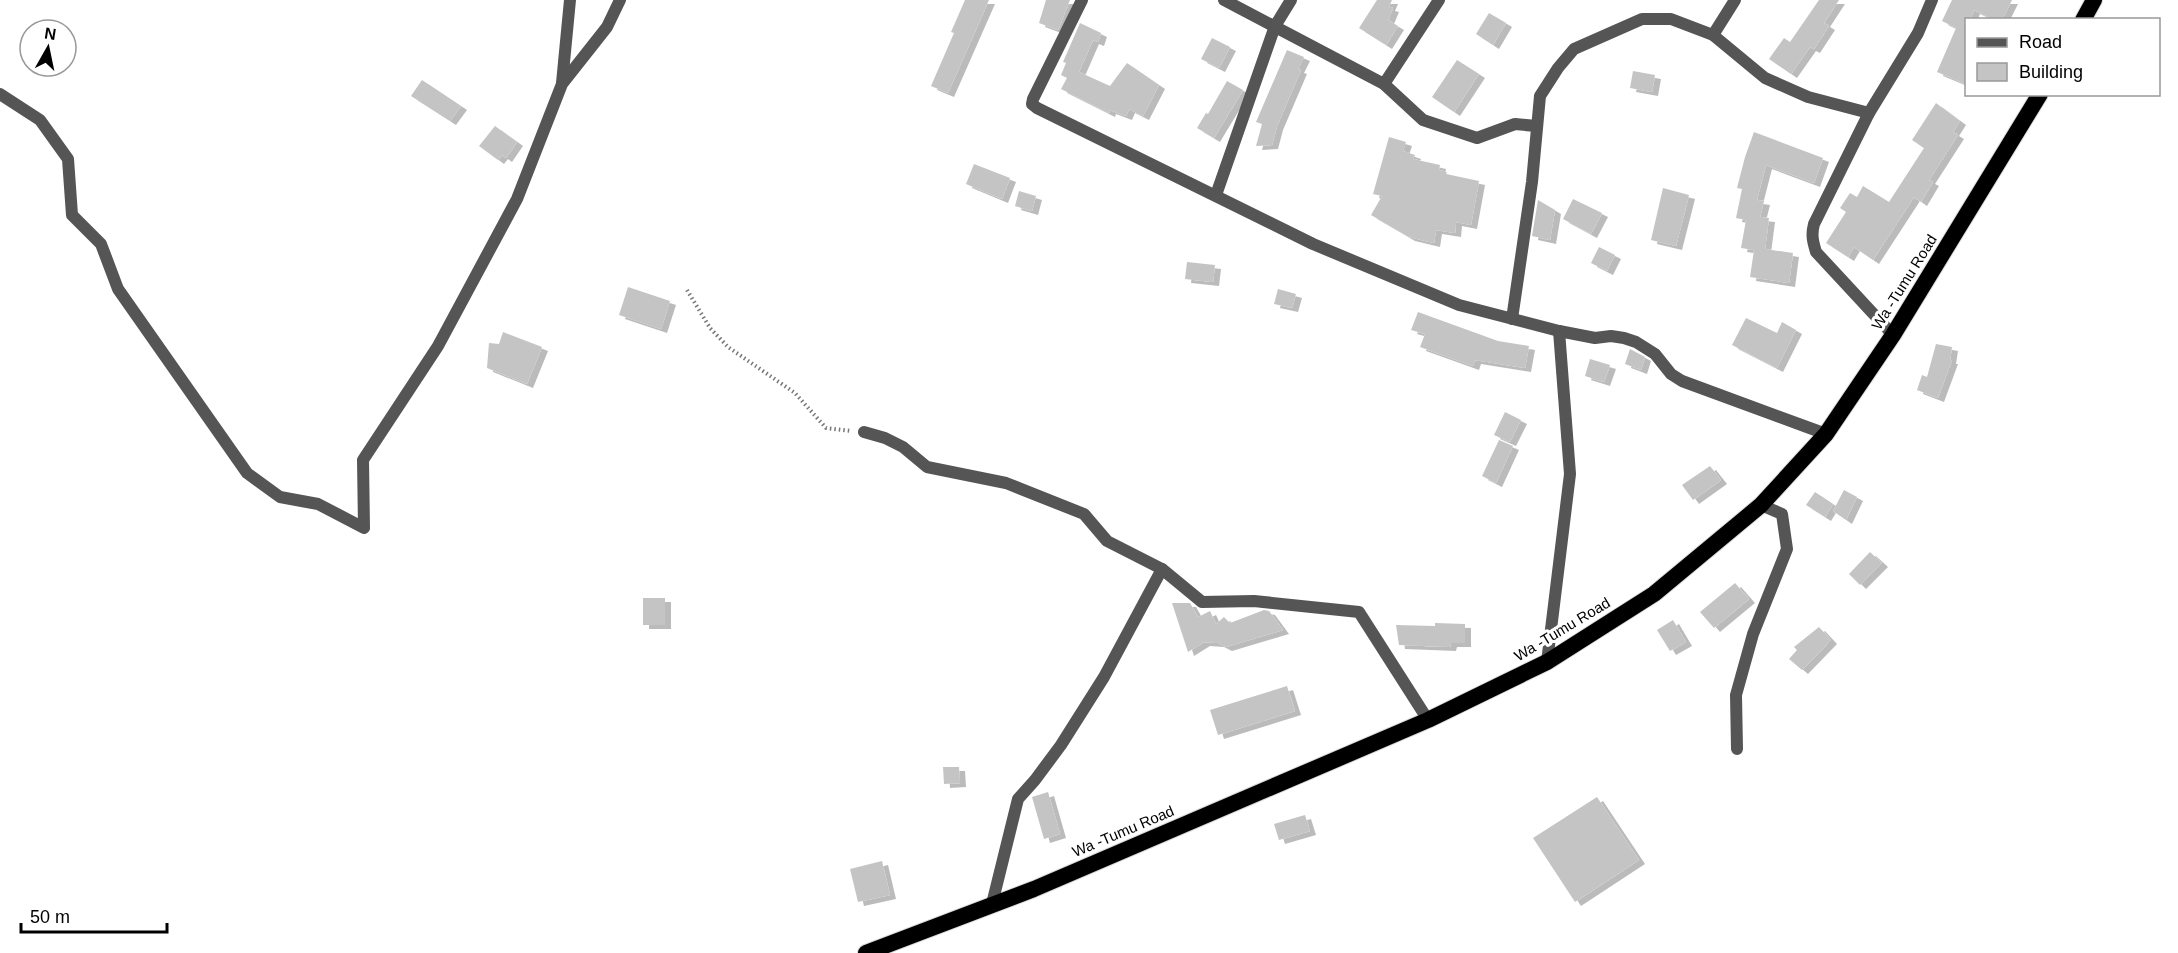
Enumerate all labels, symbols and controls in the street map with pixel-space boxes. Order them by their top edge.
north arrow [18,18,78,78]
legend [1965,18,2160,96]
text: N [43,24,57,43]
text: Road [2019,32,2062,52]
text: Building [2019,62,2083,82]
street label: Wa -Tumu Road [1868,231,1940,333]
street label: Wa -Tumu Road [1511,594,1613,664]
street label: Wa -Tumu Road [1070,802,1176,860]
scale bar [21,896,166,934]
text: 50 m [30,907,70,927]

